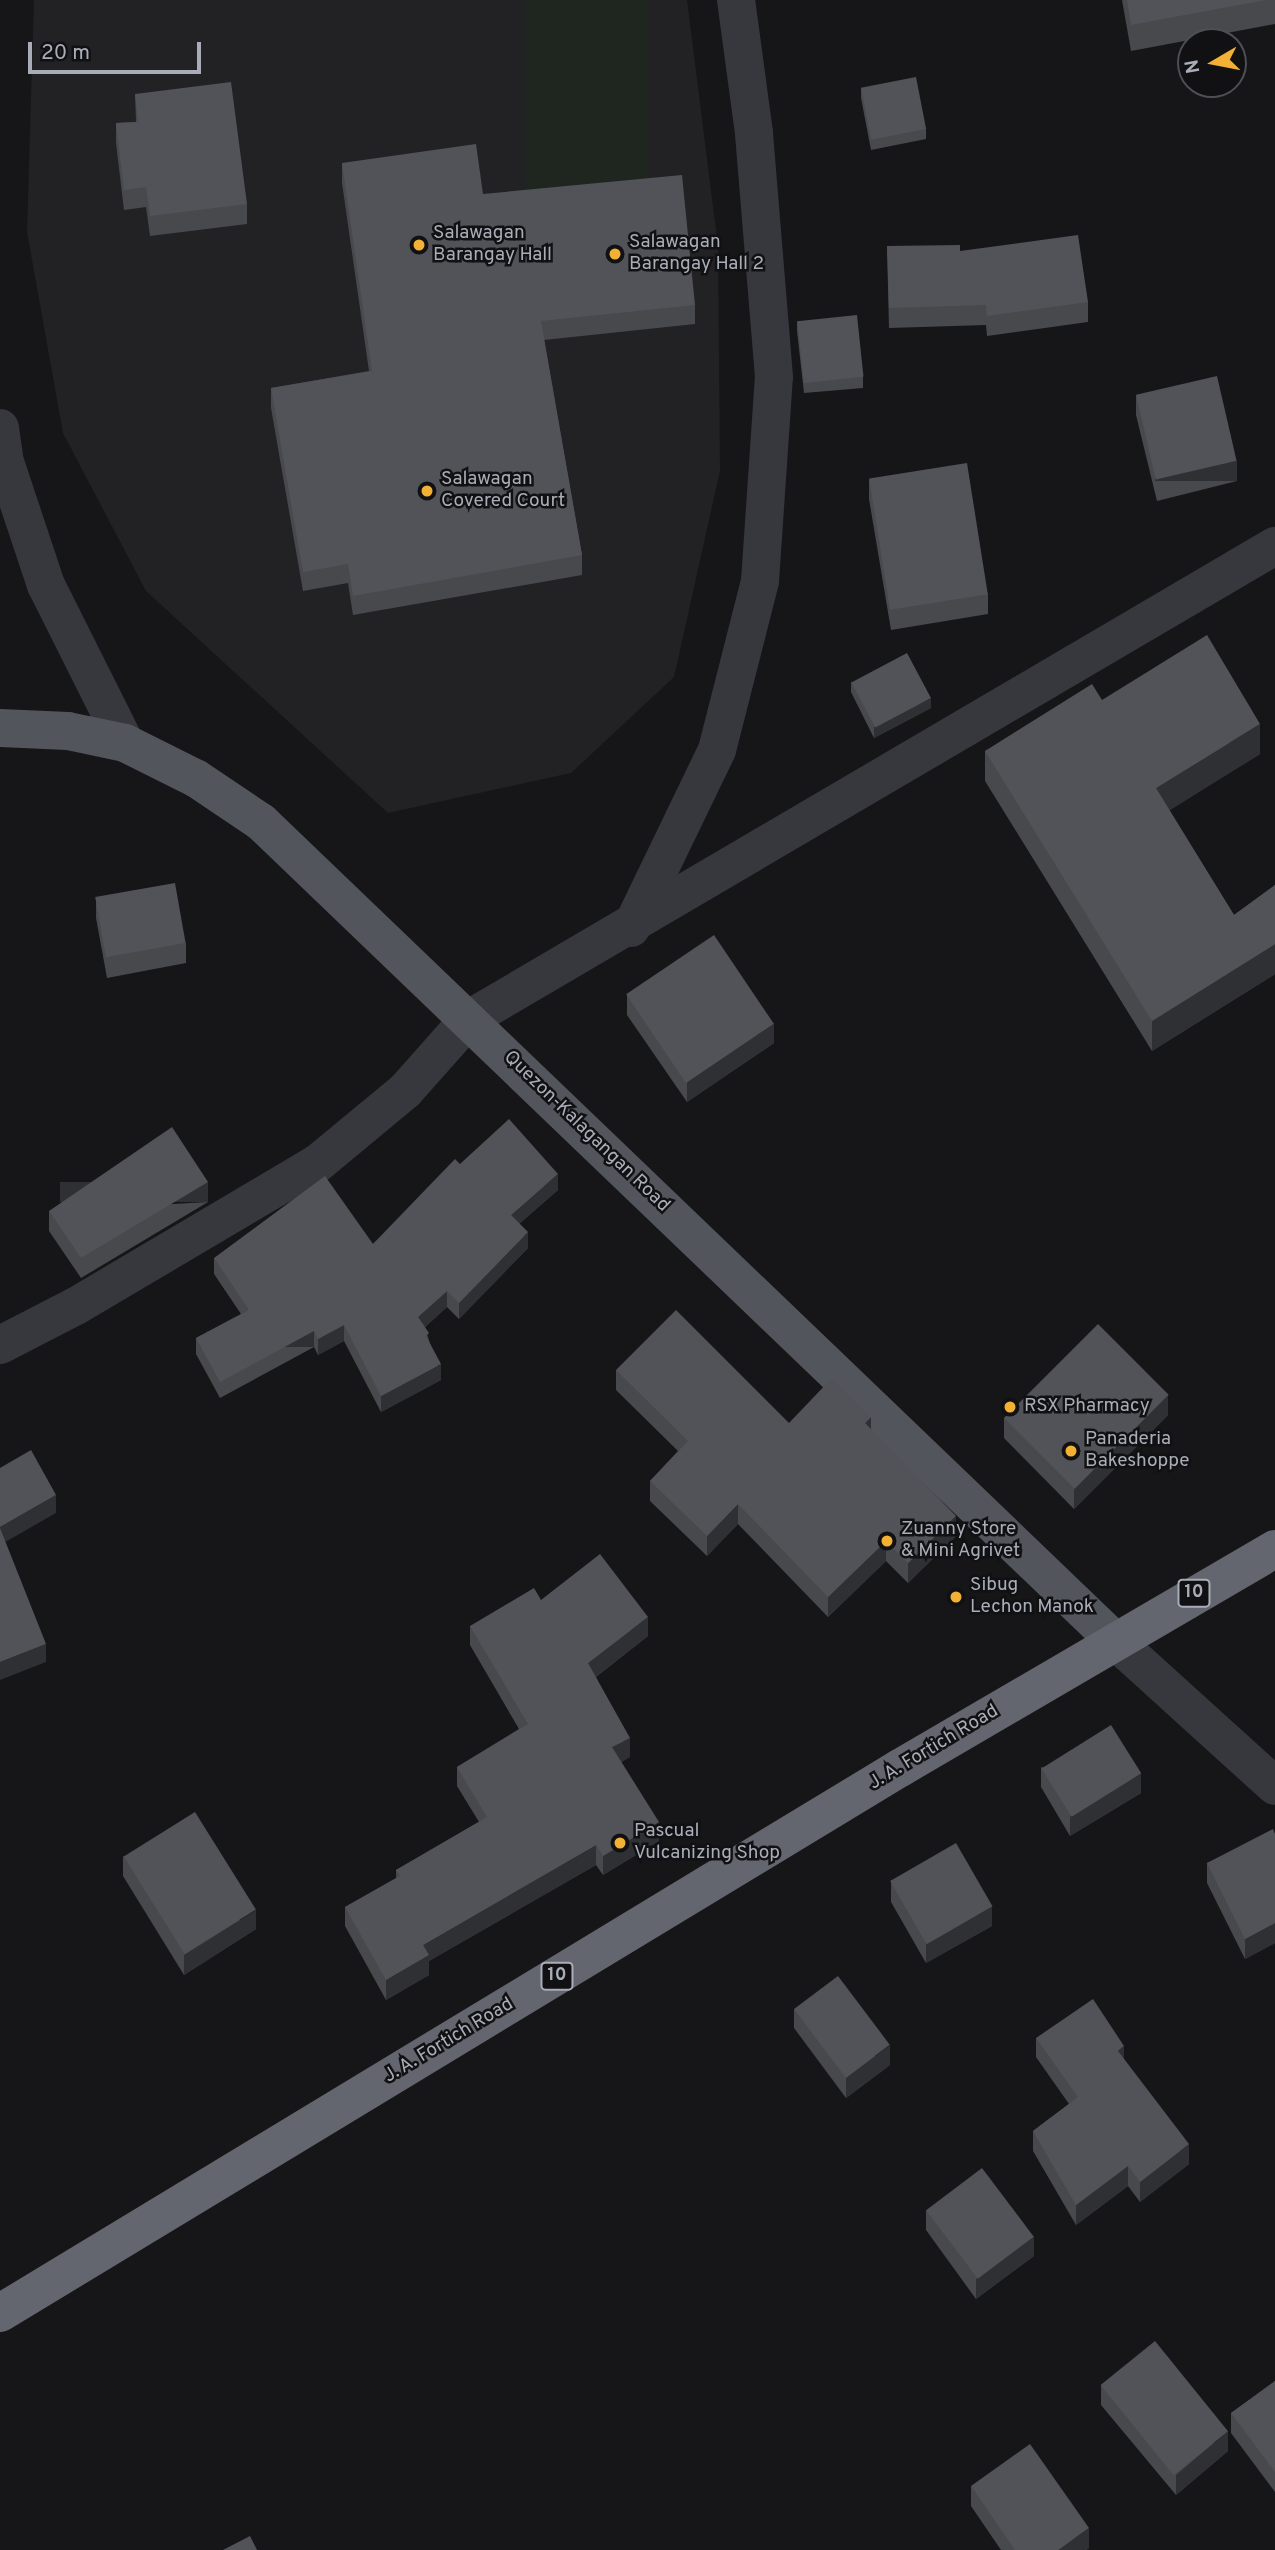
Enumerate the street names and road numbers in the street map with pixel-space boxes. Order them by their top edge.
street label: Quezon-Kalagangan Road [498,1047,674,1217]
road number: 10 [1176,1578,1212,1608]
street label: J. A. Fortich Road [865,1700,1003,1796]
road number: 10 [540,1962,574,1990]
street label: J. A. Fortich Road [380,1993,518,2089]

